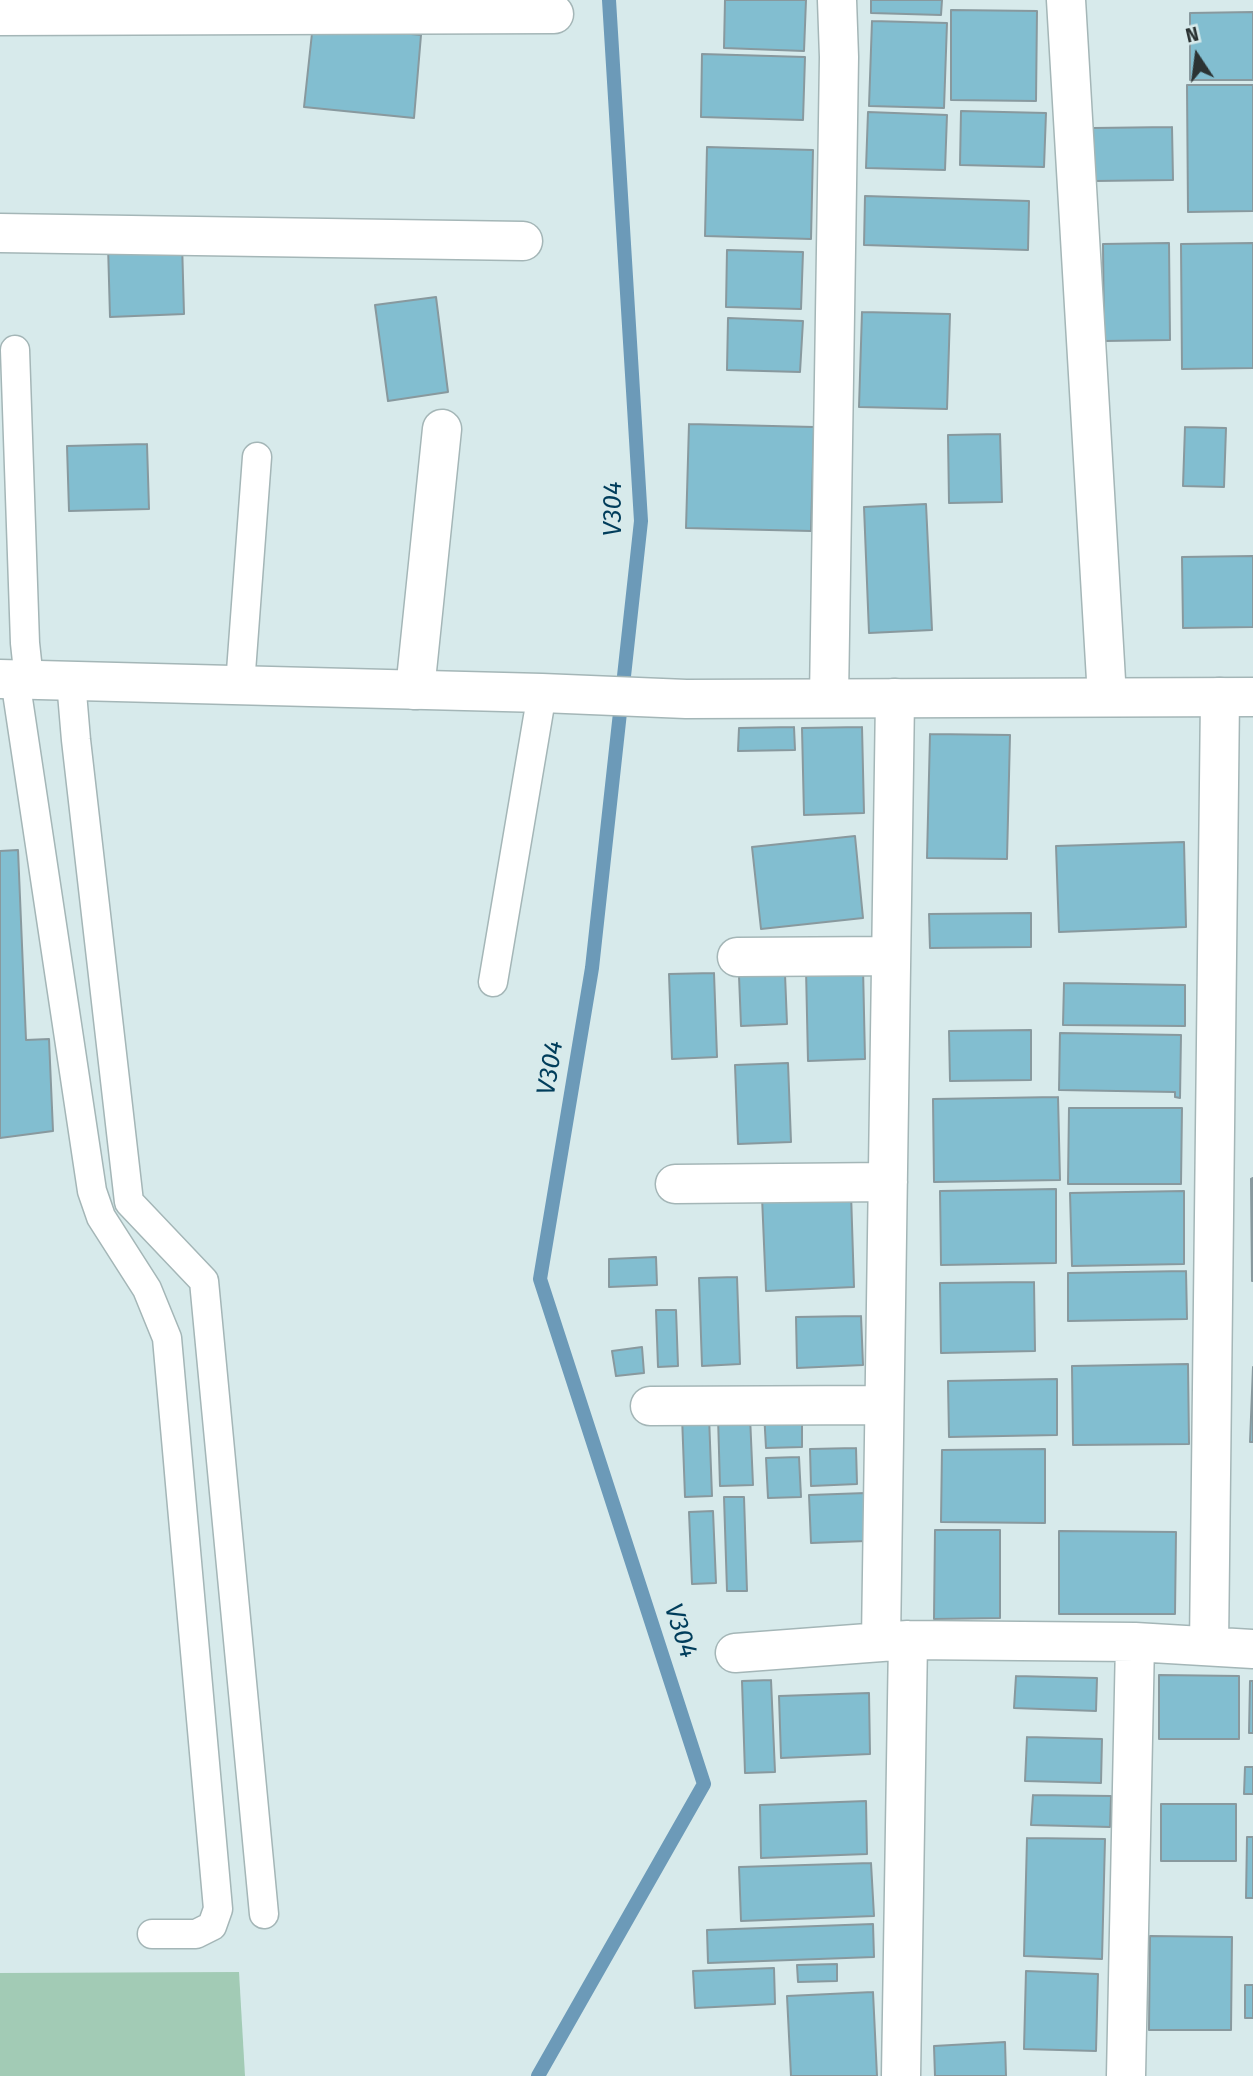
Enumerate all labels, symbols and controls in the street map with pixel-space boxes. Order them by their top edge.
north arrow [1162,21,1232,91]
text: N [1183,22,1201,48]
water label: V304 [598,481,630,537]
water label: V304 [531,1038,571,1098]
water label: V304 [657,1600,703,1662]

